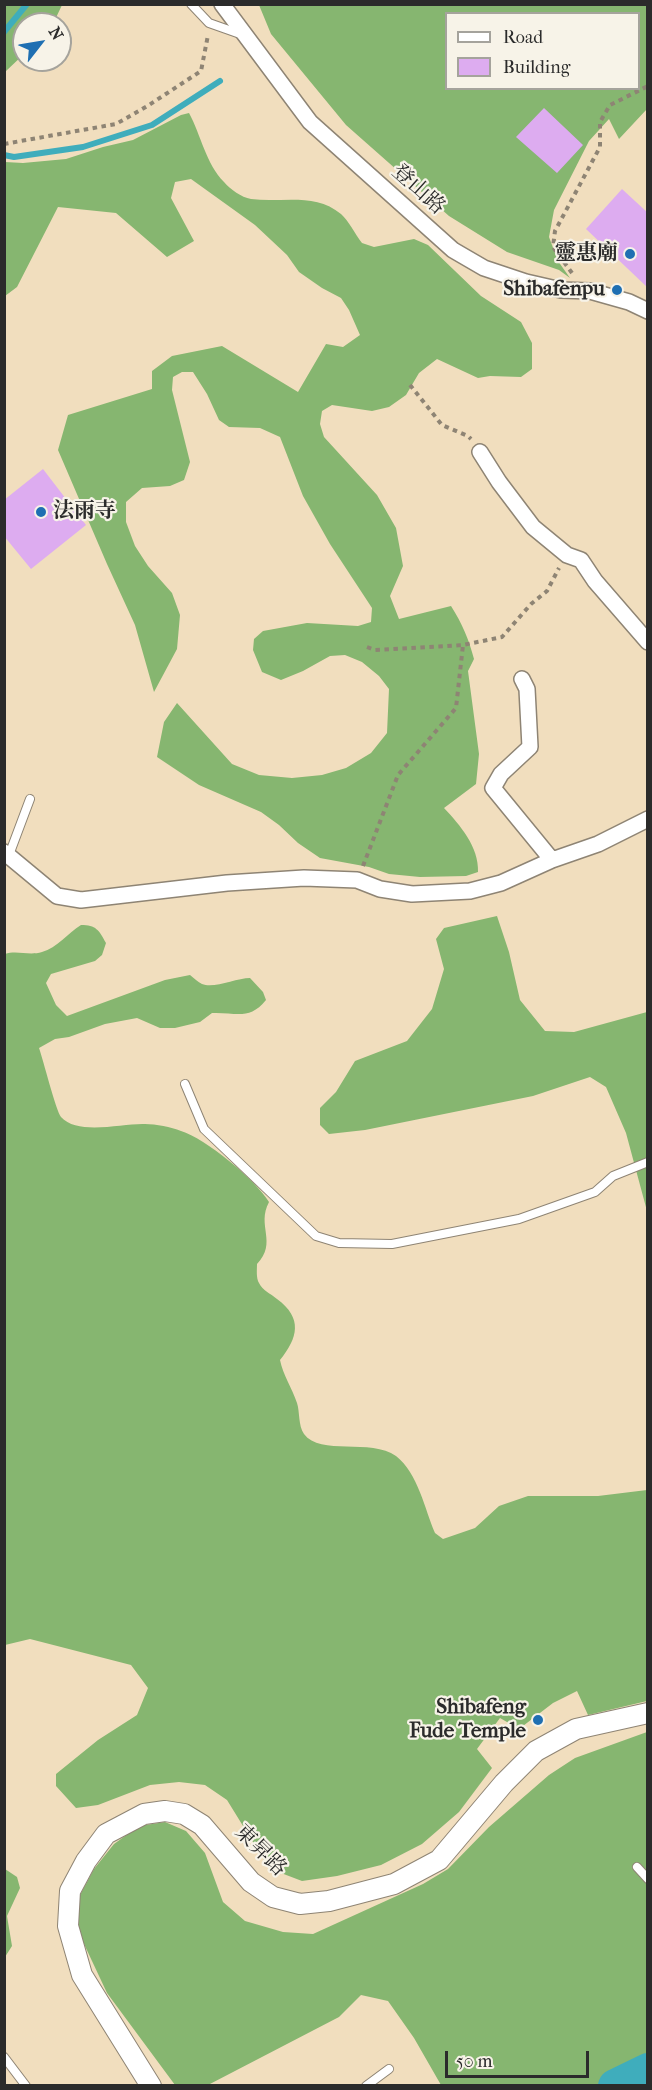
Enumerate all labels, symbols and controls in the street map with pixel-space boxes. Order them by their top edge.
north arrow [12,12,72,72]
legend [445,12,640,90]
text: N [45,23,67,44]
text: Road [503,27,543,48]
text: Building [503,57,570,78]
street label: 登山路 [386,160,450,220]
place label: 靈惠廟 [555,241,618,267]
marker: 靈惠廟 [623,247,637,261]
place label: Shibafenpu [503,277,605,303]
marker: Shibafenpu [610,283,624,297]
place label: 法雨寺 [53,499,116,525]
marker: 法雨寺 [34,505,48,519]
place label: Shibafeng Fude Temple [409,1695,526,1745]
marker: Shibafeng Fude Temple [531,1713,545,1727]
street label: 東昇路 [229,1820,291,1882]
scale bar [448,2039,592,2077]
text: 50 m [456,2051,492,2072]

